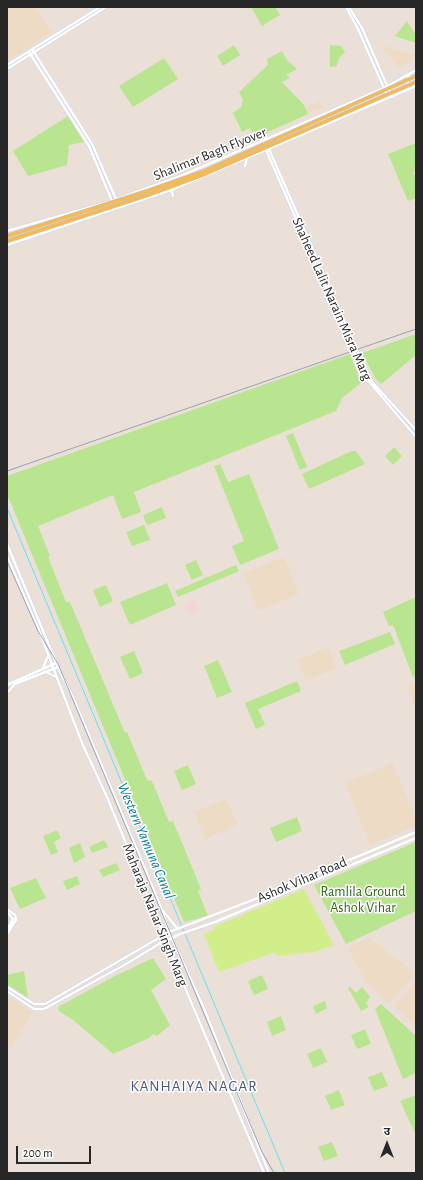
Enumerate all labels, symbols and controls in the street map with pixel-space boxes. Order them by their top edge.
street label: Shalimar Bagh Flyover [151,124,269,184]
street label: Shaheed Lalit Narain Misra Marg [288,215,376,383]
water label: Western Yamuna Canal [113,780,179,902]
street label: Maharaja Nahar Singh Marg [119,841,191,989]
street label: Ashok Vihar Road [255,854,349,906]
park label: Ramlila Ground Ashok Vihar [320,884,406,916]
district label: KANHAIYA NAGAR [130,1077,258,1095]
north arrow [367,1124,407,1164]
text: उ [384,1126,390,1137]
scale bar [18,1138,93,1164]
text: 200 m [23,1147,53,1159]

